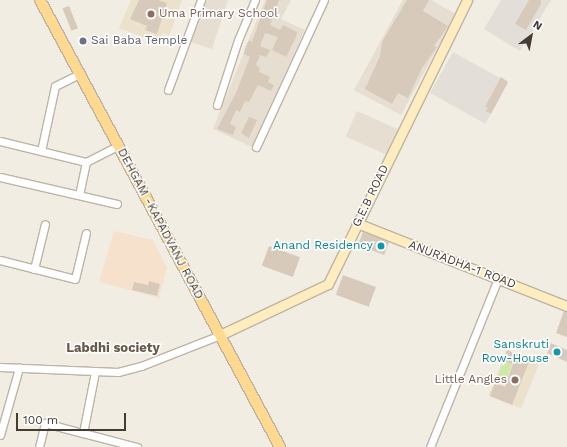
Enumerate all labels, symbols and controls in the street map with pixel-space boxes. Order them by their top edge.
place label: Uma Primary School [159,7,278,21]
marker: Uma Primary School [146,9,156,19]
north arrow [511,16,551,56]
text: N [531,18,545,33]
place label: Sai Baba Temple [91,34,188,48]
marker: Sai Baba Temple [78,36,88,46]
street label: DEHGAM -KAPADVANJ ROAD [114,146,206,302]
street label: G.E.B ROAD [350,162,392,230]
street label: ANURADHA-1 ROAD [406,238,518,292]
place label: Anand Residency [273,239,373,253]
marker: Anand Residency [376,241,386,251]
place label: Sanskruti Row-House [482,338,549,366]
district label: Labdhi society [66,340,160,356]
marker: Sanskruti Row-House [552,347,562,357]
place label: Little Angles [434,373,507,387]
marker: Little Angles [510,375,520,385]
scale bar [18,405,128,431]
text: 100 m [23,413,58,427]

